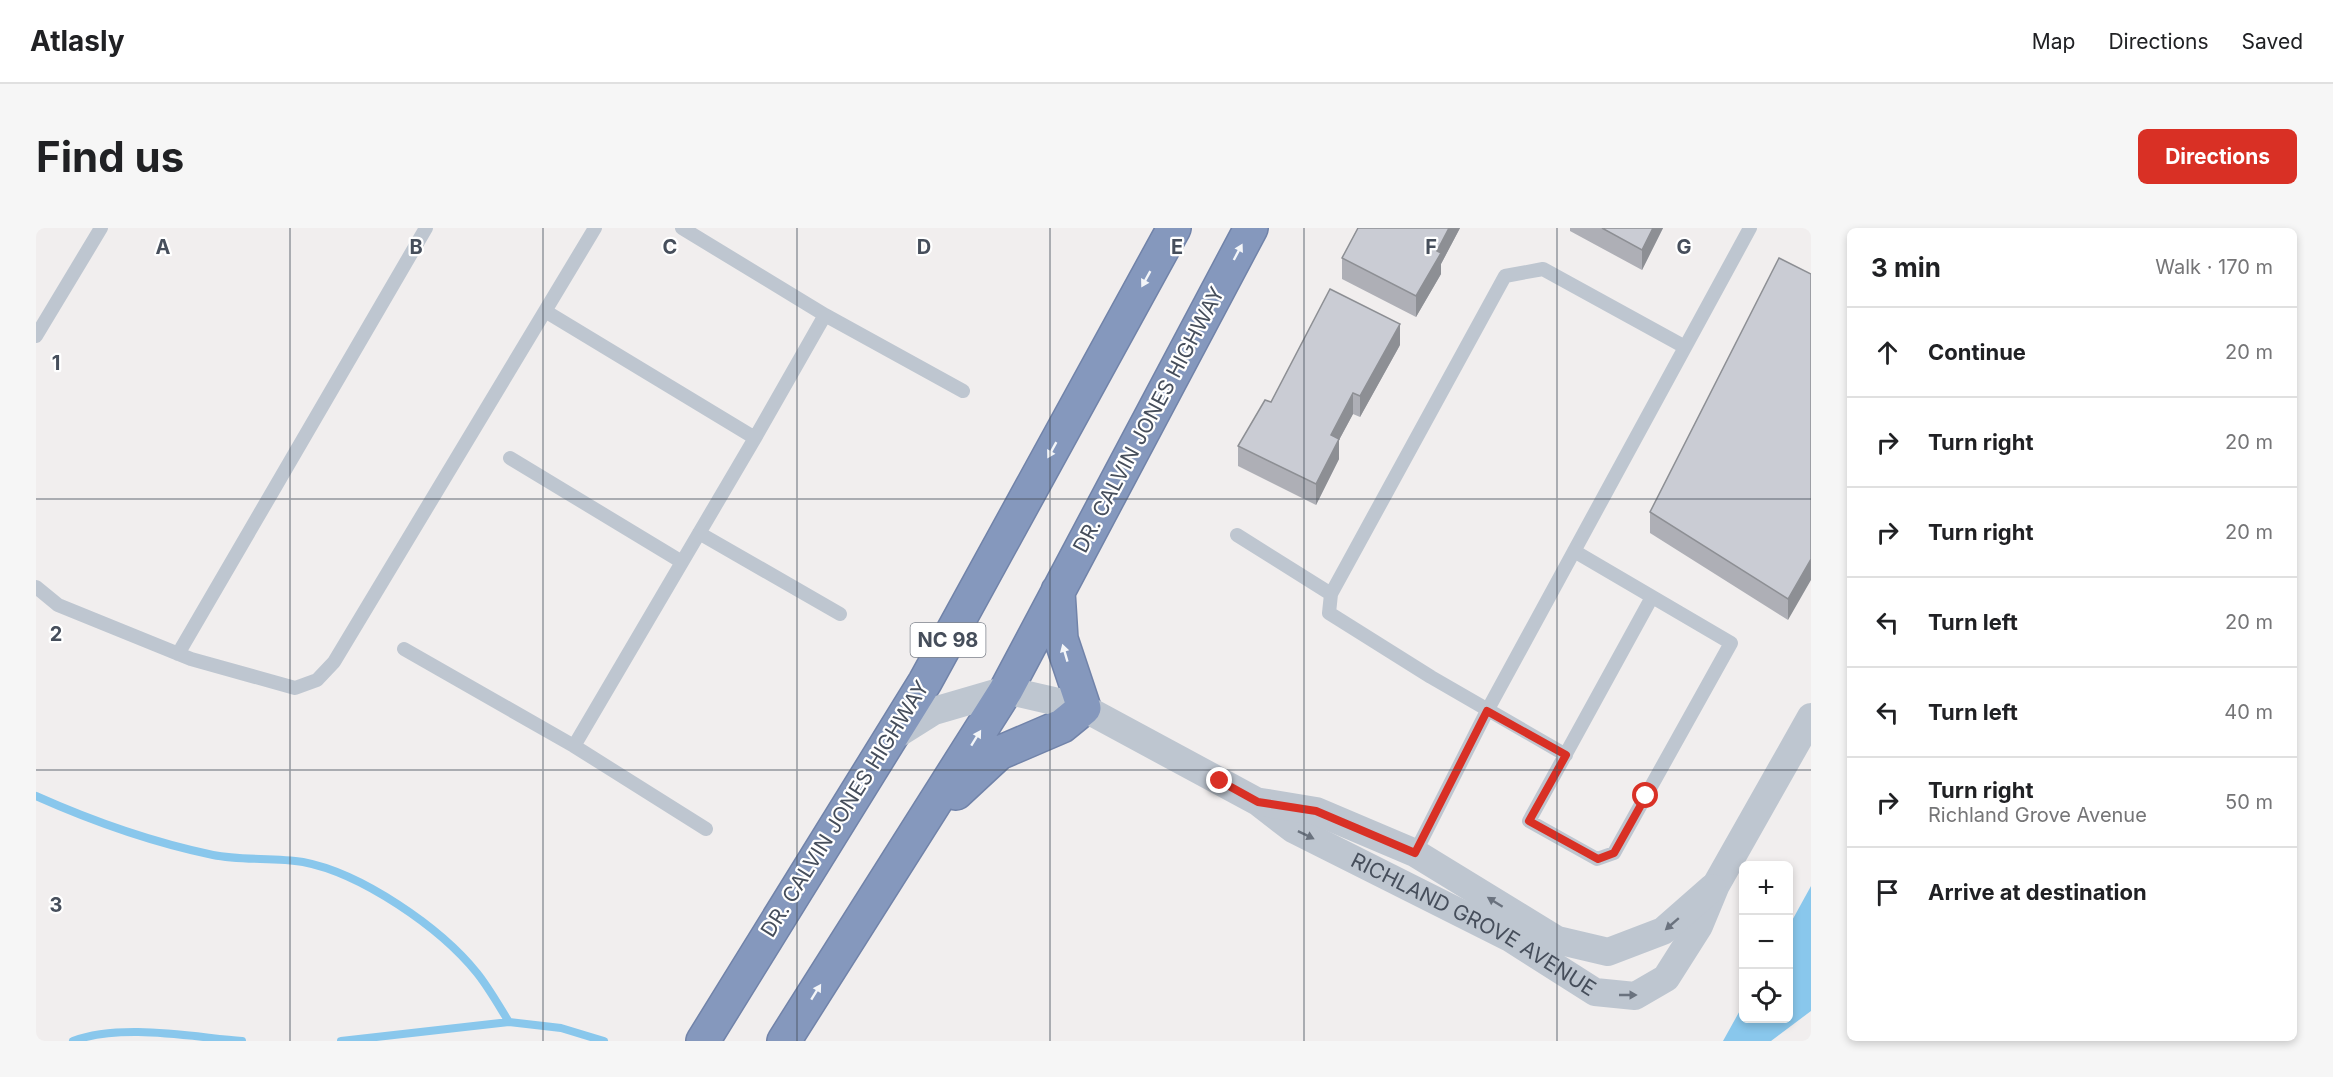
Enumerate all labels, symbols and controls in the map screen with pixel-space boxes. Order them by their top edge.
text: Atlasly [30,24,125,58]
text: Map [2032,29,2075,54]
text: Directions [2108,29,2209,54]
text: Saved [2242,29,2303,54]
button: Directions [2138,129,2297,184]
text: Find us [36,131,184,182]
text: A [156,235,171,259]
text: B [409,235,423,259]
text: C [663,235,677,259]
text: D [917,235,931,259]
text: E [1171,235,1183,259]
text: F [1425,235,1437,259]
text: G [1676,235,1692,259]
one-way arrow [1233,244,1243,261]
text: 3 min [1871,252,1941,283]
text: Walk · 170 m [2155,255,2273,279]
one-way arrow [1141,271,1151,288]
street label: DR. CALVIN JONES HIGHWAY [1068,283,1229,557]
icon: ahead [1871,336,1904,369]
text: Continue [1928,339,2026,365]
text: 20 m [2225,340,2273,364]
text: 1 [52,351,60,375]
icon: right [1871,426,1904,459]
text: Turn right [1928,429,2034,455]
text: 20 m [2225,430,2273,454]
one-way arrow [1047,442,1057,459]
icon: right [1871,516,1904,549]
text: Turn right [1928,519,2034,545]
text: 20 m [2225,520,2273,544]
icon: left [1871,606,1904,639]
text: Turn left [1928,609,2018,635]
text: 20 m [2225,610,2273,634]
text: 2 [50,622,62,646]
road number: NC 98 [910,623,986,657]
one-way arrow [1060,644,1069,662]
street label: DR. CALVIN JONES HIGHWAY [755,676,934,941]
icon: left [1871,696,1904,729]
text: Turn left [1928,699,2018,725]
text: 40 m [2224,700,2273,724]
one-way arrow [970,730,981,746]
route end [1206,767,1232,793]
text: Turn right [1928,777,2034,803]
route start [1632,782,1658,808]
icon: right [1871,786,1904,819]
text: 50 m [2225,790,2273,814]
text: Richland Grove Avenue [1928,803,2147,827]
one-way arrow [1298,831,1315,840]
street label: RICHLAND GROVE AVENUE [1347,847,1601,1001]
map controls [1739,861,1793,1023]
button: + [1739,861,1793,915]
icon: arrive [1871,876,1904,909]
text: Arrive at destination [1928,879,2147,905]
text: 3 [50,893,62,917]
one-way arrow [1487,896,1504,907]
button: − [1739,915,1793,969]
one-way arrow [1664,917,1679,931]
button: locate [1739,969,1793,1023]
one-way arrow [810,983,821,1000]
one-way arrow [1619,990,1638,999]

